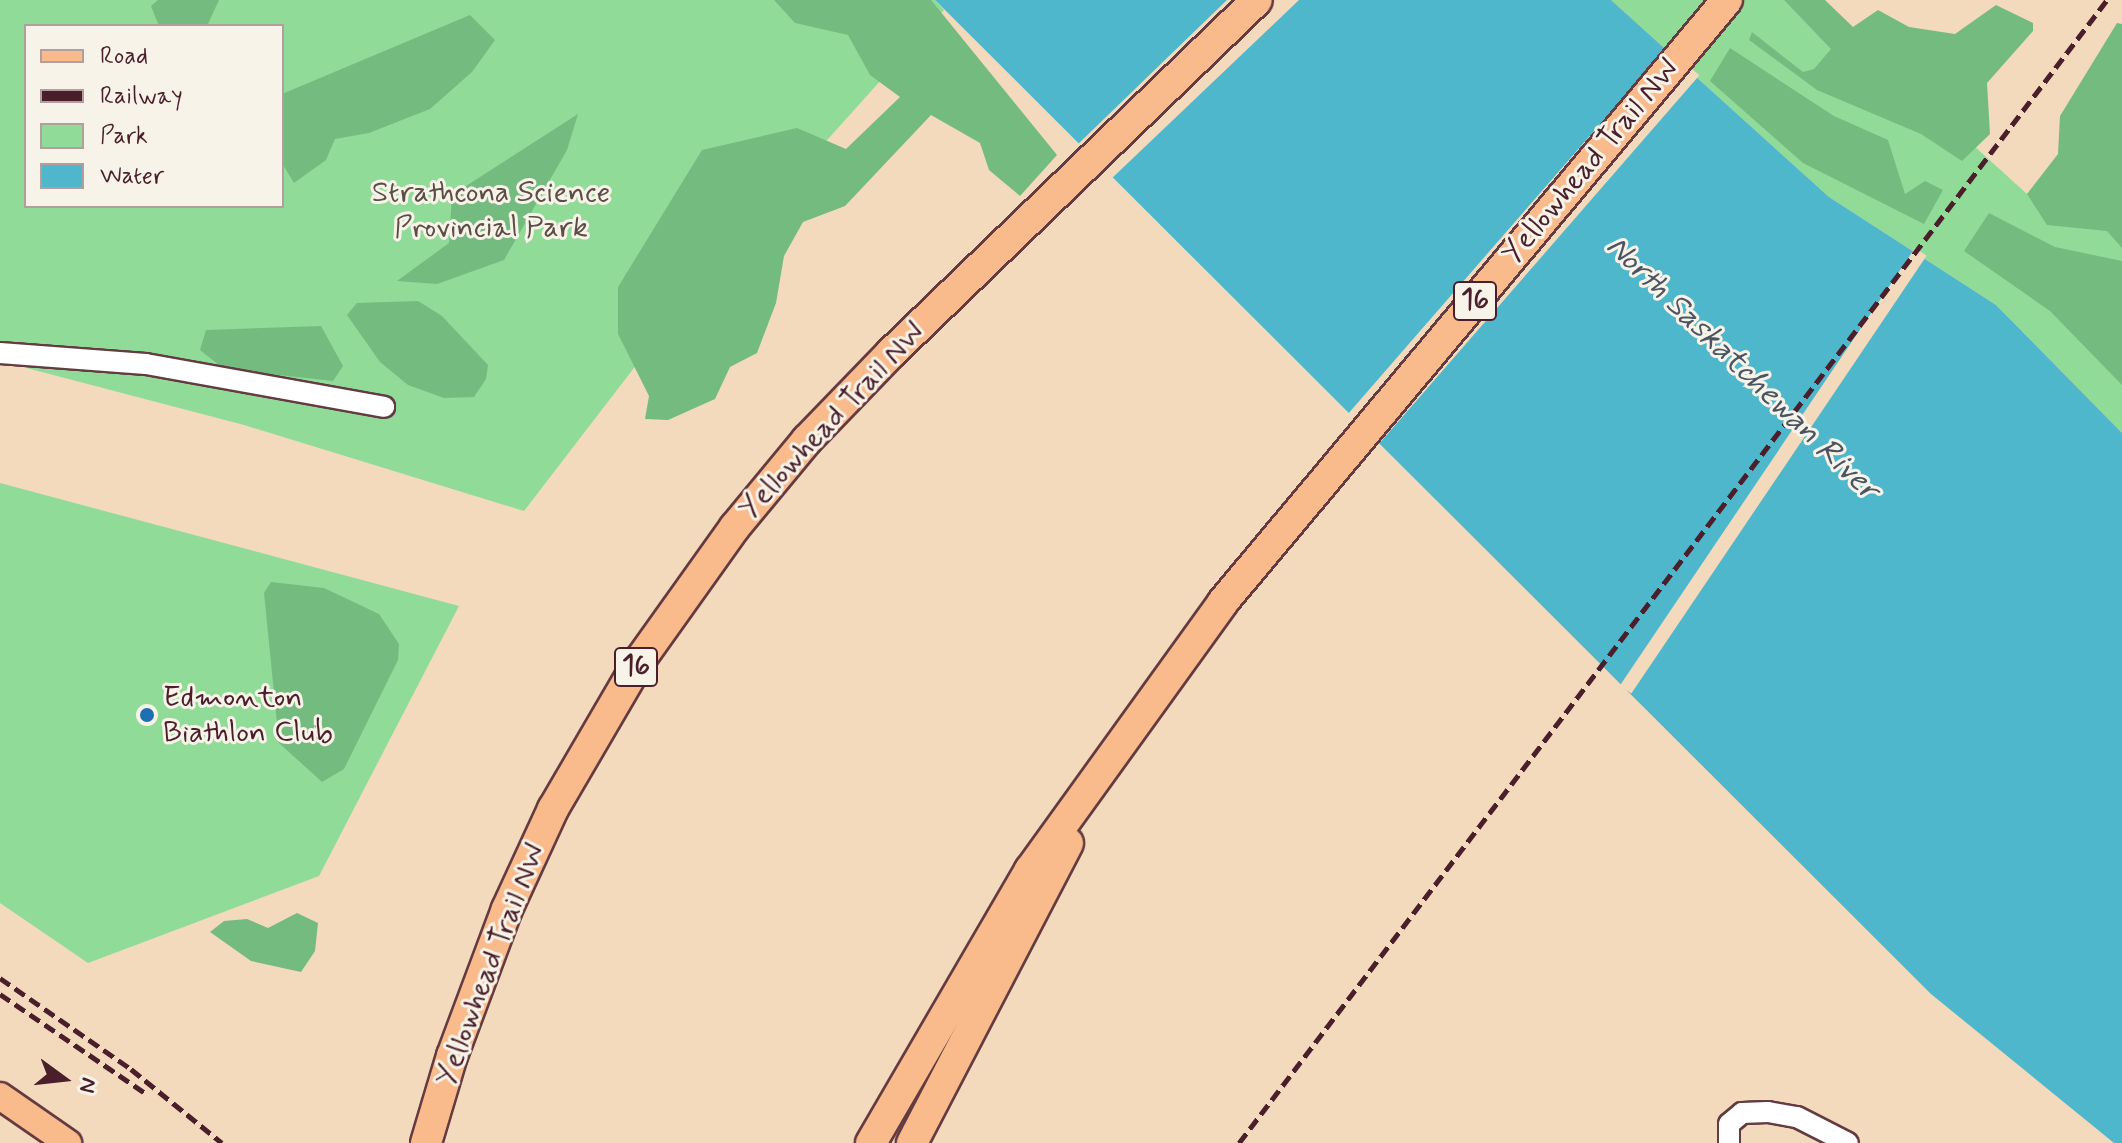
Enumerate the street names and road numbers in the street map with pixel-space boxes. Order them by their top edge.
street label: Yellowhead Trail NW [1495,52,1687,272]
road number: 16 [1453,277,1497,325]
street label: Yellowhead Trail NW [731,315,933,527]
road number: 16 [614,643,658,691]
street label: Yellowhead Trail NW [428,839,554,1091]

